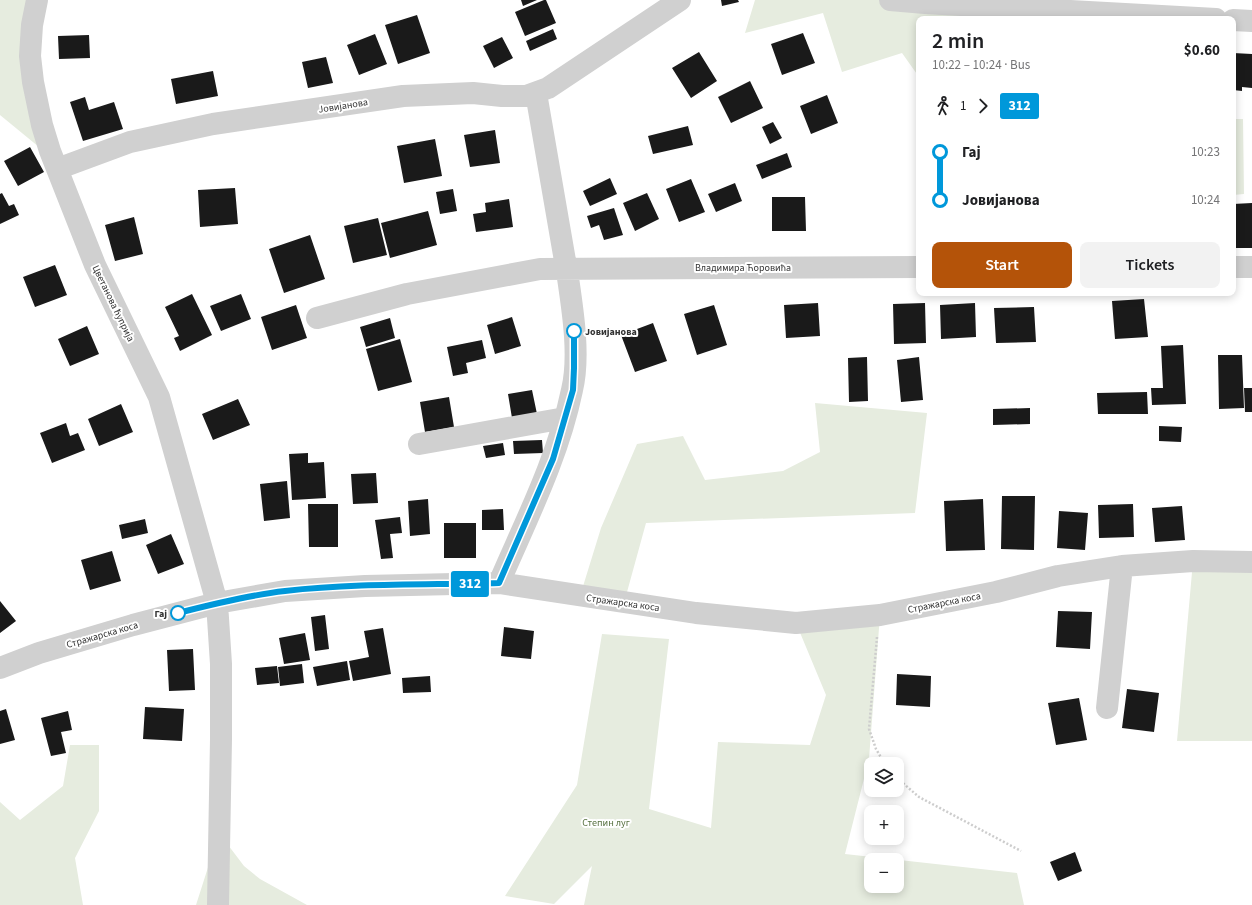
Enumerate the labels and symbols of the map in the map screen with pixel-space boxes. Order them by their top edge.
street label: Јовијанова [318,95,369,117]
street label: Владимира Ћоровића [695,261,791,275]
street label: Цветанова ћуприја [89,263,138,344]
marker: Јовијанова [566,323,582,339]
place label: Јовијанова [585,325,637,339]
line badge: 312 [447,571,493,597]
street label: Стражарска коса [907,589,982,617]
street label: Стражарска коса [585,591,660,615]
marker: Гај [170,605,186,621]
place label: Гај [155,607,167,621]
street label: Стражарска коса [65,618,140,652]
park label: Степин луг [582,816,630,830]

